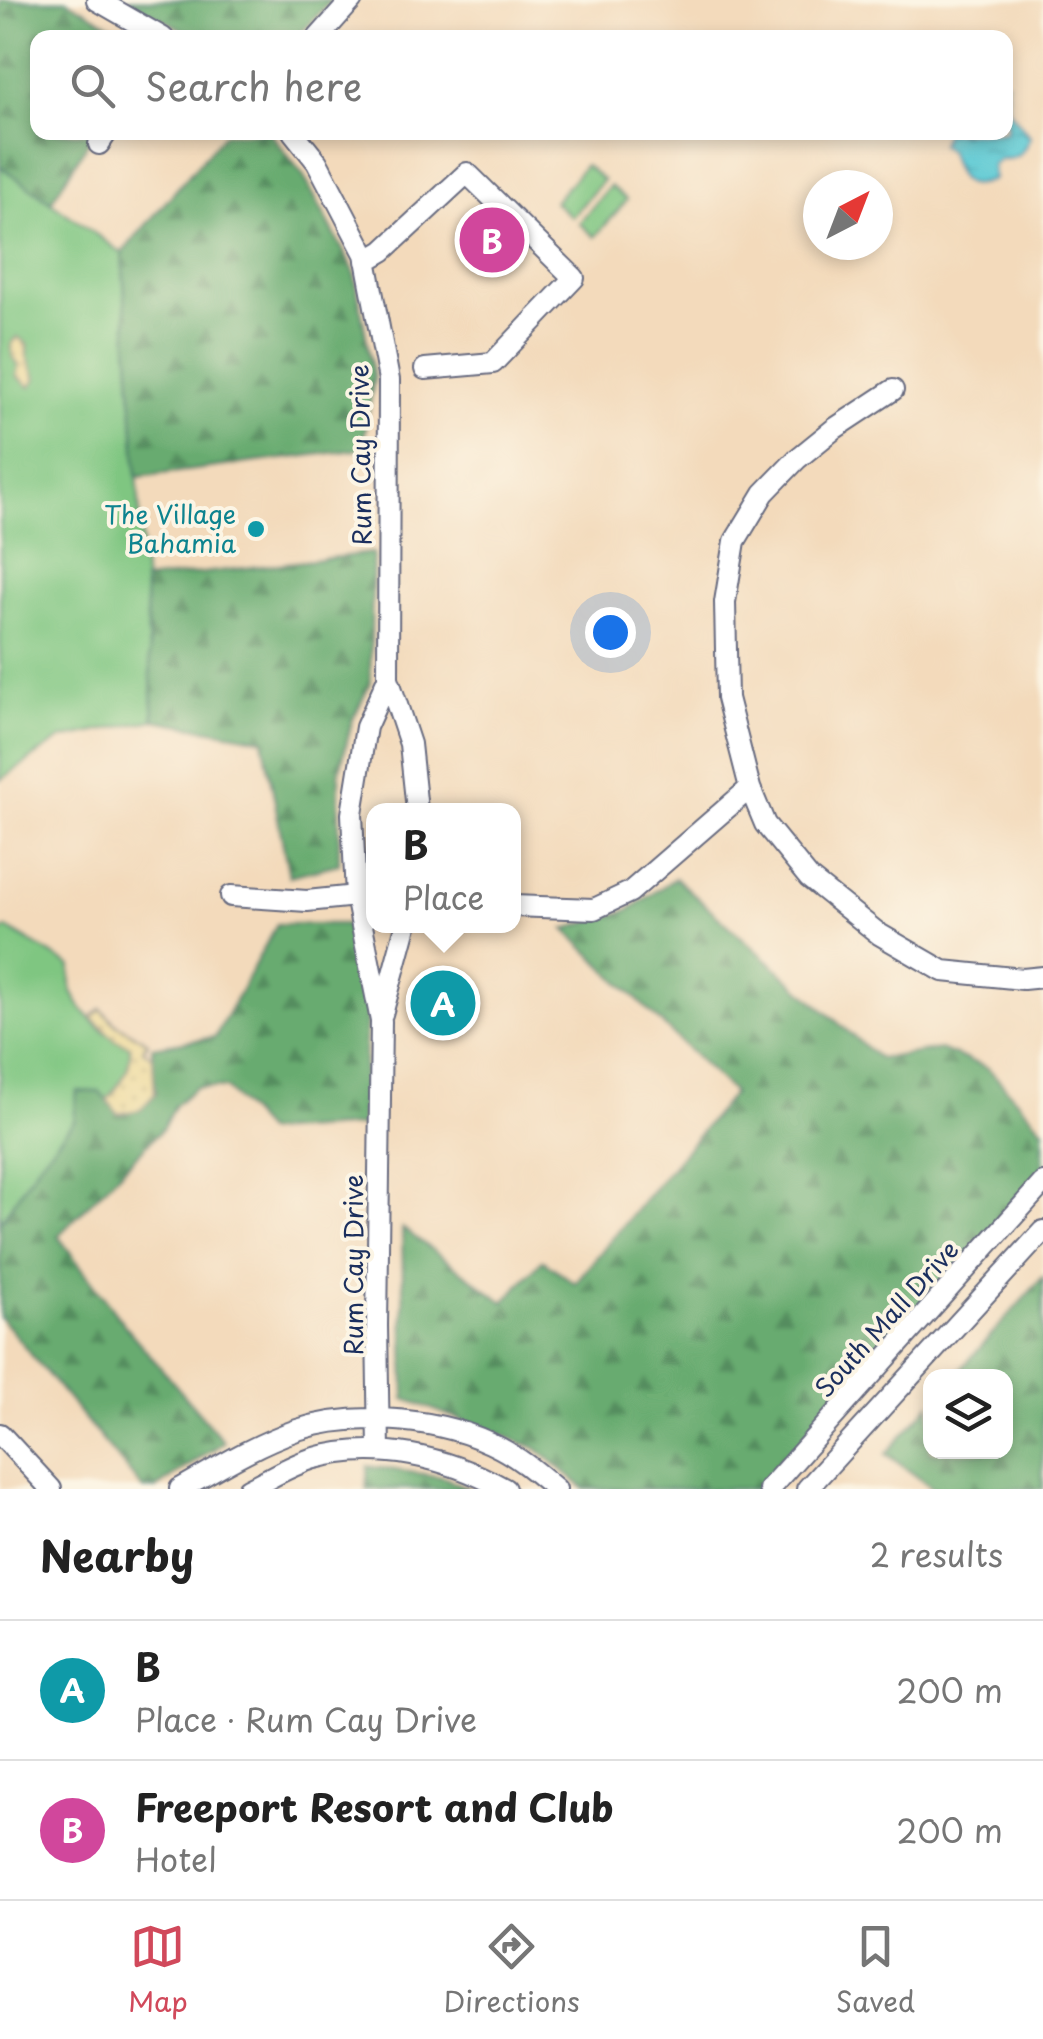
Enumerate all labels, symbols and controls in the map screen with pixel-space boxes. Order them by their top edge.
search box [30,30,1013,140]
text: Search here [145,57,362,114]
icon: search [65,58,120,113]
north arrow [803,170,893,260]
pin: B [460,202,524,278]
street label: Rum Cay Drive [339,364,381,546]
place label: The Village Bahamia [104,495,237,562]
marker: The Village Bahamia [245,518,267,540]
your location [585,607,636,658]
popup [366,803,521,933]
text: B [403,816,429,873]
text: Place [403,873,484,921]
pin: A [410,966,476,1040]
street label: Rum Cay Drive [334,1174,372,1356]
street label: South Mall Drive [805,1232,967,1405]
map controls [923,1369,1013,1459]
button: layers [923,1369,1013,1459]
text: Nearby [40,1523,194,1586]
text: 2 results [870,1530,1003,1578]
text: B [135,1638,161,1695]
text: A [60,1666,85,1714]
text: 200 m [896,1666,1003,1714]
text: Place · Rum Cay Drive [135,1695,477,1743]
text: Freeport Resort and Club [135,1778,614,1835]
text: B [62,1806,83,1854]
text: 200 m [896,1806,1003,1854]
text: Hotel [135,1835,217,1883]
tab: Map [128,1919,188,2022]
tab: Directions [444,1919,580,2022]
tab: Saved [836,1919,915,2022]

